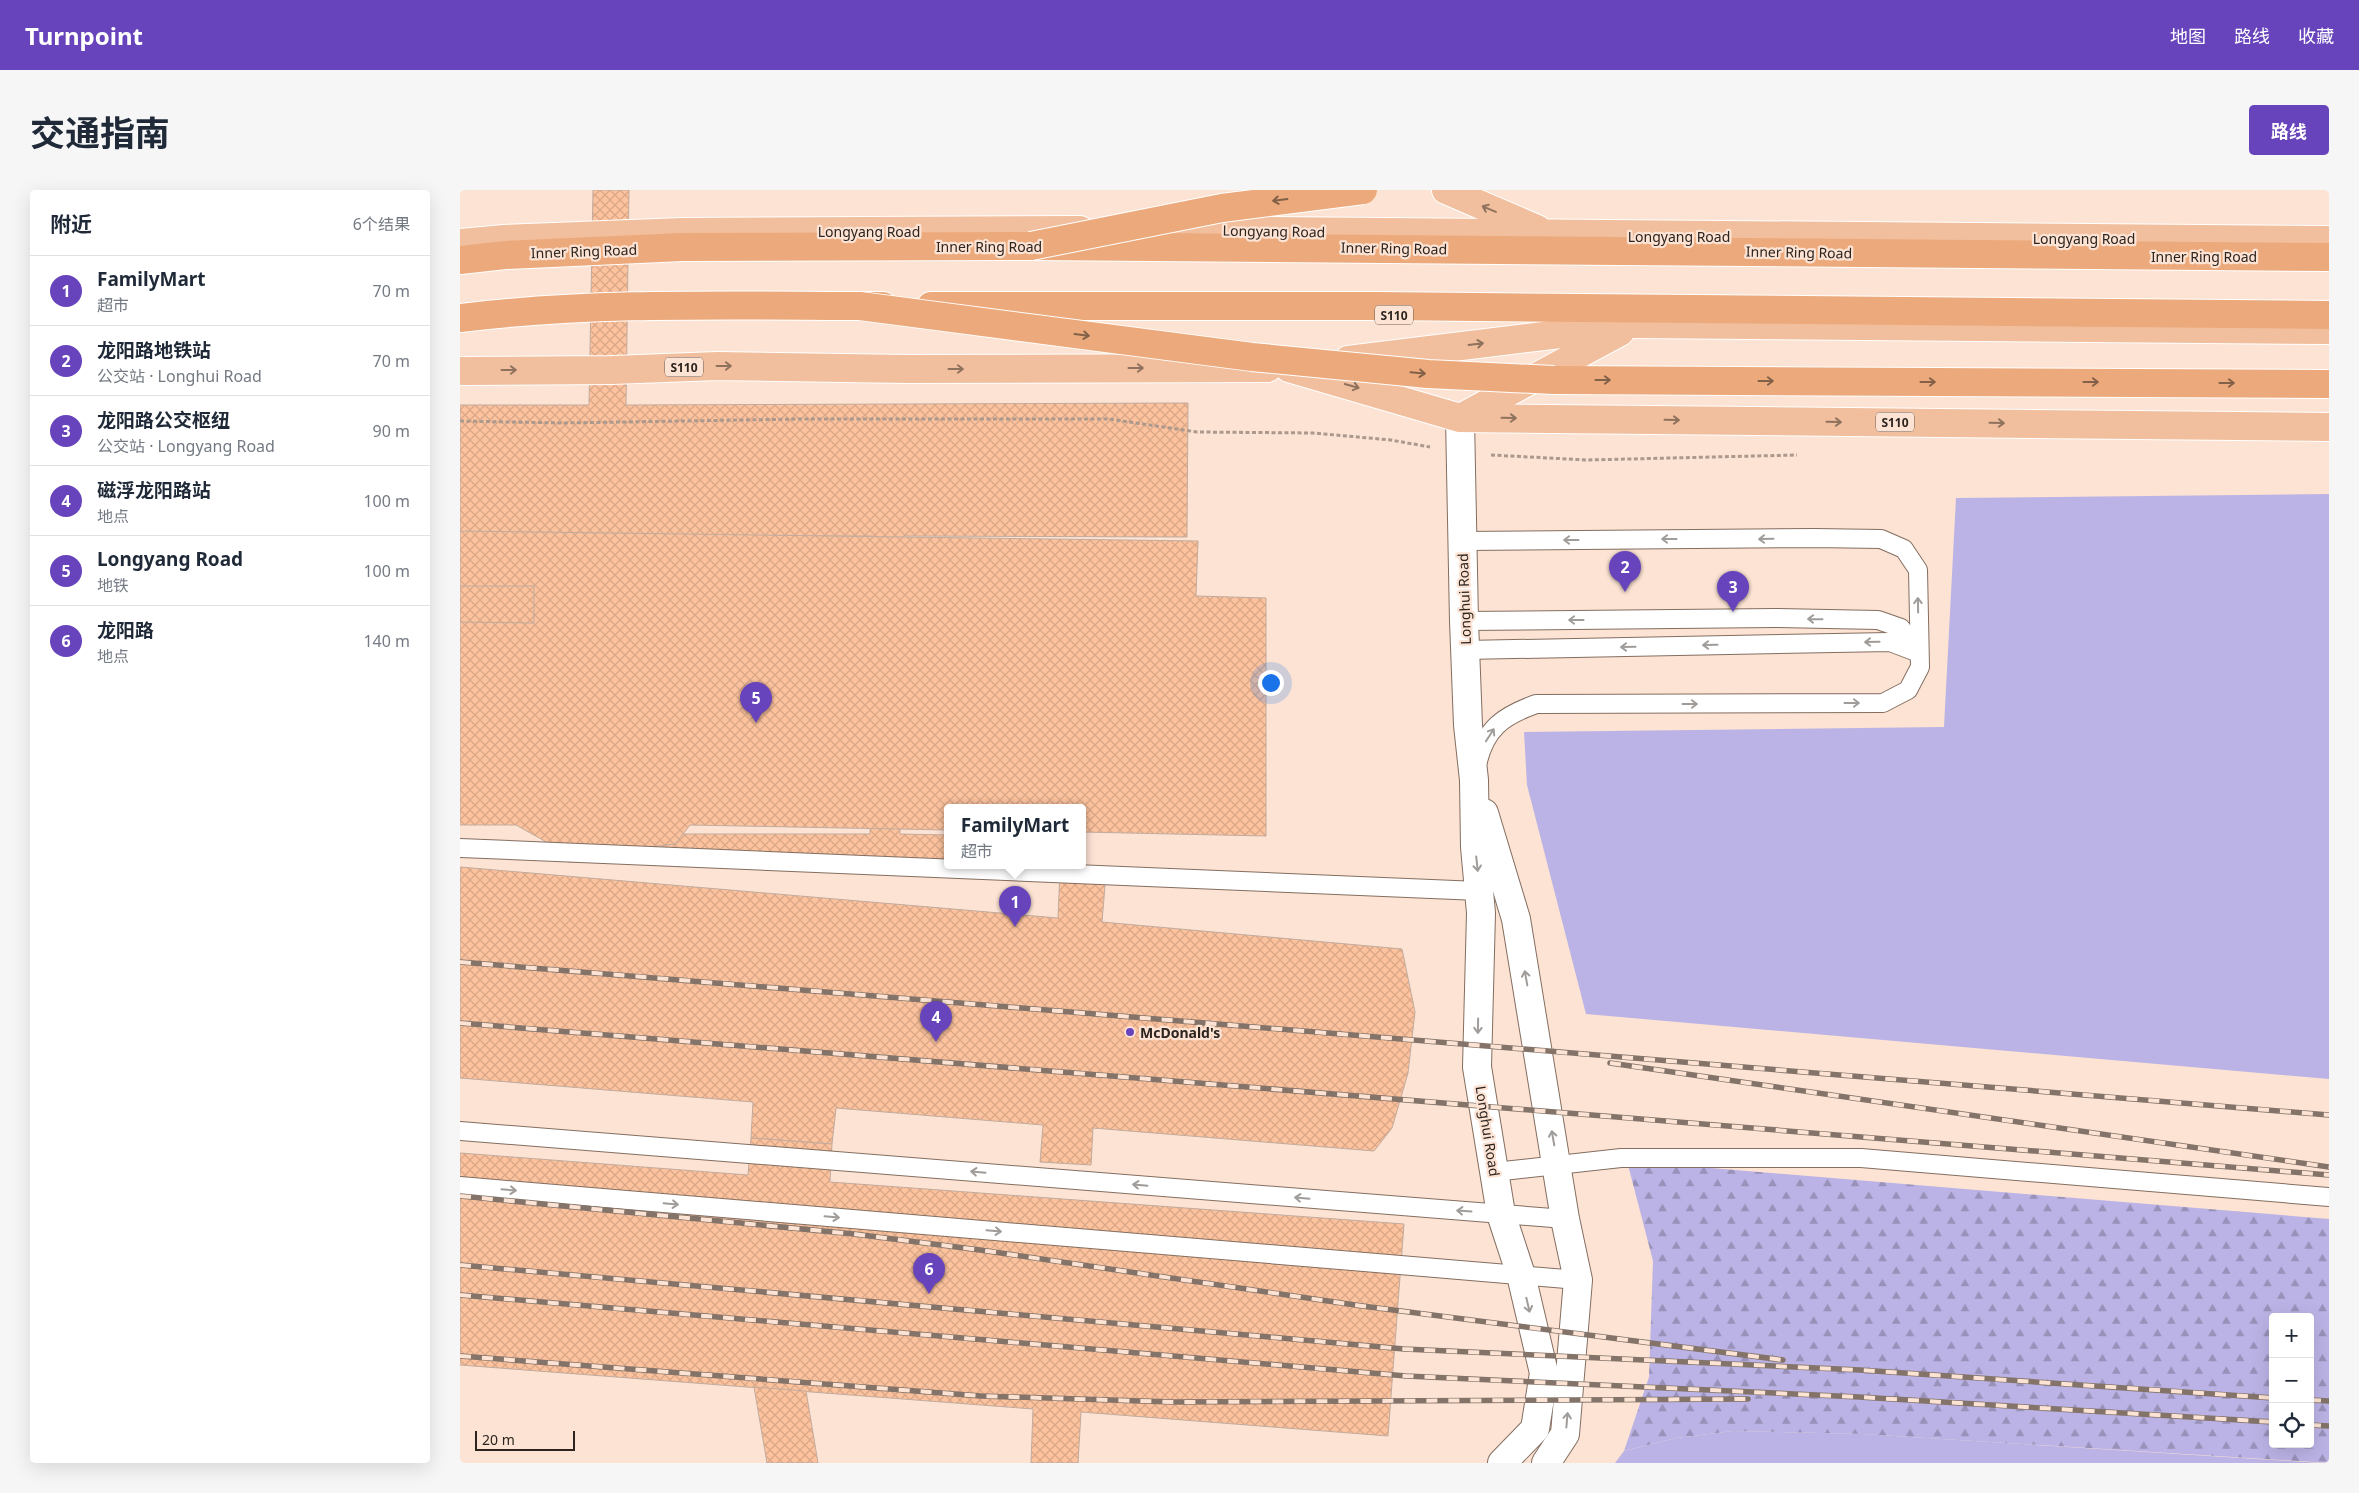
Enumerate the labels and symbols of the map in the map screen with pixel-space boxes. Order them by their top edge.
one-way arrow [1272,195,1288,205]
one-way arrow [1482,203,1497,213]
street label: Longyang Road [1223,221,1325,241]
street label: Longyang Road [818,222,920,241]
street label: Longyang Road [1628,227,1730,246]
street label: Longyang Road [2033,229,2135,248]
street label: Inner Ring Road [936,237,1042,256]
street label: Inner Ring Road [1341,238,1447,258]
street label: Inner Ring Road [531,240,637,262]
street label: Inner Ring Road [1746,242,1852,262]
street label: Inner Ring Road [2151,247,2257,266]
road number: S110 [1375,306,1413,324]
one-way arrow [1074,330,1090,340]
one-way arrow [1468,339,1484,349]
road number: S110 [665,358,703,376]
one-way arrow [715,361,731,371]
one-way arrow [1128,363,1144,373]
one-way arrow [948,364,964,374]
one-way arrow [500,365,516,375]
one-way arrow [1409,368,1425,377]
one-way arrow [1594,375,1611,385]
one-way arrow [1757,376,1773,386]
one-way arrow [1920,377,1936,387]
one-way arrow [2082,378,2098,387]
one-way arrow [2218,378,2235,388]
one-way arrow [1344,382,1360,392]
road number: S110 [1876,412,1914,432]
one-way arrow [1500,413,1517,423]
one-way arrow [1663,415,1679,425]
one-way arrow [1826,417,1842,426]
one-way arrow [1988,418,2004,428]
one-way arrow [1661,534,1678,544]
one-way arrow [1758,534,1774,543]
one-way arrow [1563,535,1580,545]
pin: 2 [1609,551,1641,592]
street label: Longhui Road [1453,553,1475,645]
pin: 3 [1717,571,1749,612]
one-way arrow [1913,597,1923,613]
one-way arrow [1807,614,1823,624]
one-way arrow [1568,615,1584,625]
one-way arrow [1865,637,1881,647]
one-way arrow [1702,640,1718,650]
one-way arrow [1621,642,1637,651]
your location [1258,670,1284,696]
pin: 5 [740,682,772,723]
one-way arrow [1844,698,1860,708]
one-way arrow [1681,699,1697,709]
one-way arrow [1485,728,1495,742]
one-way arrow [1472,855,1482,871]
pin: 1 [999,886,1031,927]
one-way arrow [1520,970,1530,986]
pin: 4 [920,1001,952,1042]
one-way arrow [1474,1018,1483,1034]
place label: McDonald's [1140,1023,1220,1042]
marker: McDonald's [1124,1026,1136,1038]
street label: Longhui Road [1471,1084,1505,1178]
one-way arrow [1548,1130,1558,1146]
one-way arrow [971,1168,987,1177]
one-way arrow [1133,1180,1149,1190]
one-way arrow [500,1185,516,1195]
one-way arrow [1295,1193,1311,1203]
one-way arrow [662,1199,678,1209]
one-way arrow [1457,1206,1473,1215]
one-way arrow [824,1213,840,1222]
one-way arrow [986,1226,1002,1236]
pin: 6 [913,1253,945,1294]
one-way arrow [1524,1297,1533,1313]
one-way arrow [1562,1412,1571,1428]
scale bar [475,1428,575,1451]

